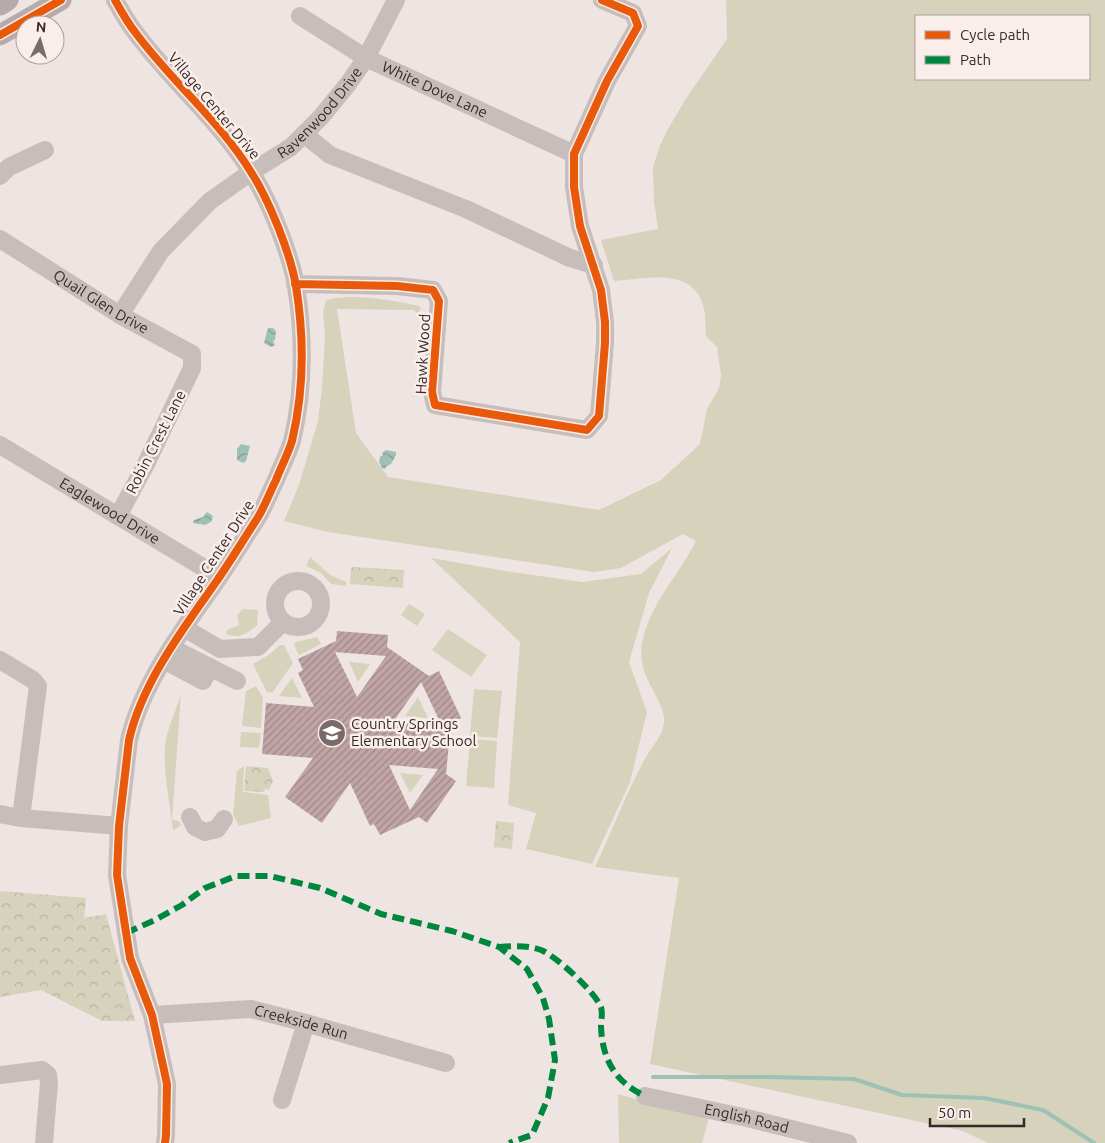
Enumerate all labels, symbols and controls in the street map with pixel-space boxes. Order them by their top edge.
north arrow [15,15,65,65]
legend [915,15,1090,80]
text: N [35,19,47,35]
text: Cycle path [960,26,1030,43]
street label: Village Center Drive [165,49,264,163]
text: Path [960,51,991,68]
street label: White Dove Lane [380,58,490,121]
street label: Ravenwood Drive [274,64,365,161]
street label: Quail Glen Drive [50,266,152,337]
street label: Hawk Wood [412,313,433,395]
street label: Robin Crest Lane [122,387,189,496]
street label: Eaglewood Drive [57,474,163,547]
street label: Village Center Drive [170,497,257,619]
place label: Country Springs Elementary School [351,715,477,749]
school or university icon: Country Springs Elementary School [317,718,347,748]
street label: Creekside Run [253,1001,350,1043]
scale bar [930,1096,1024,1128]
street label: English Road [703,1100,791,1136]
text: 50 m [938,1104,971,1121]

